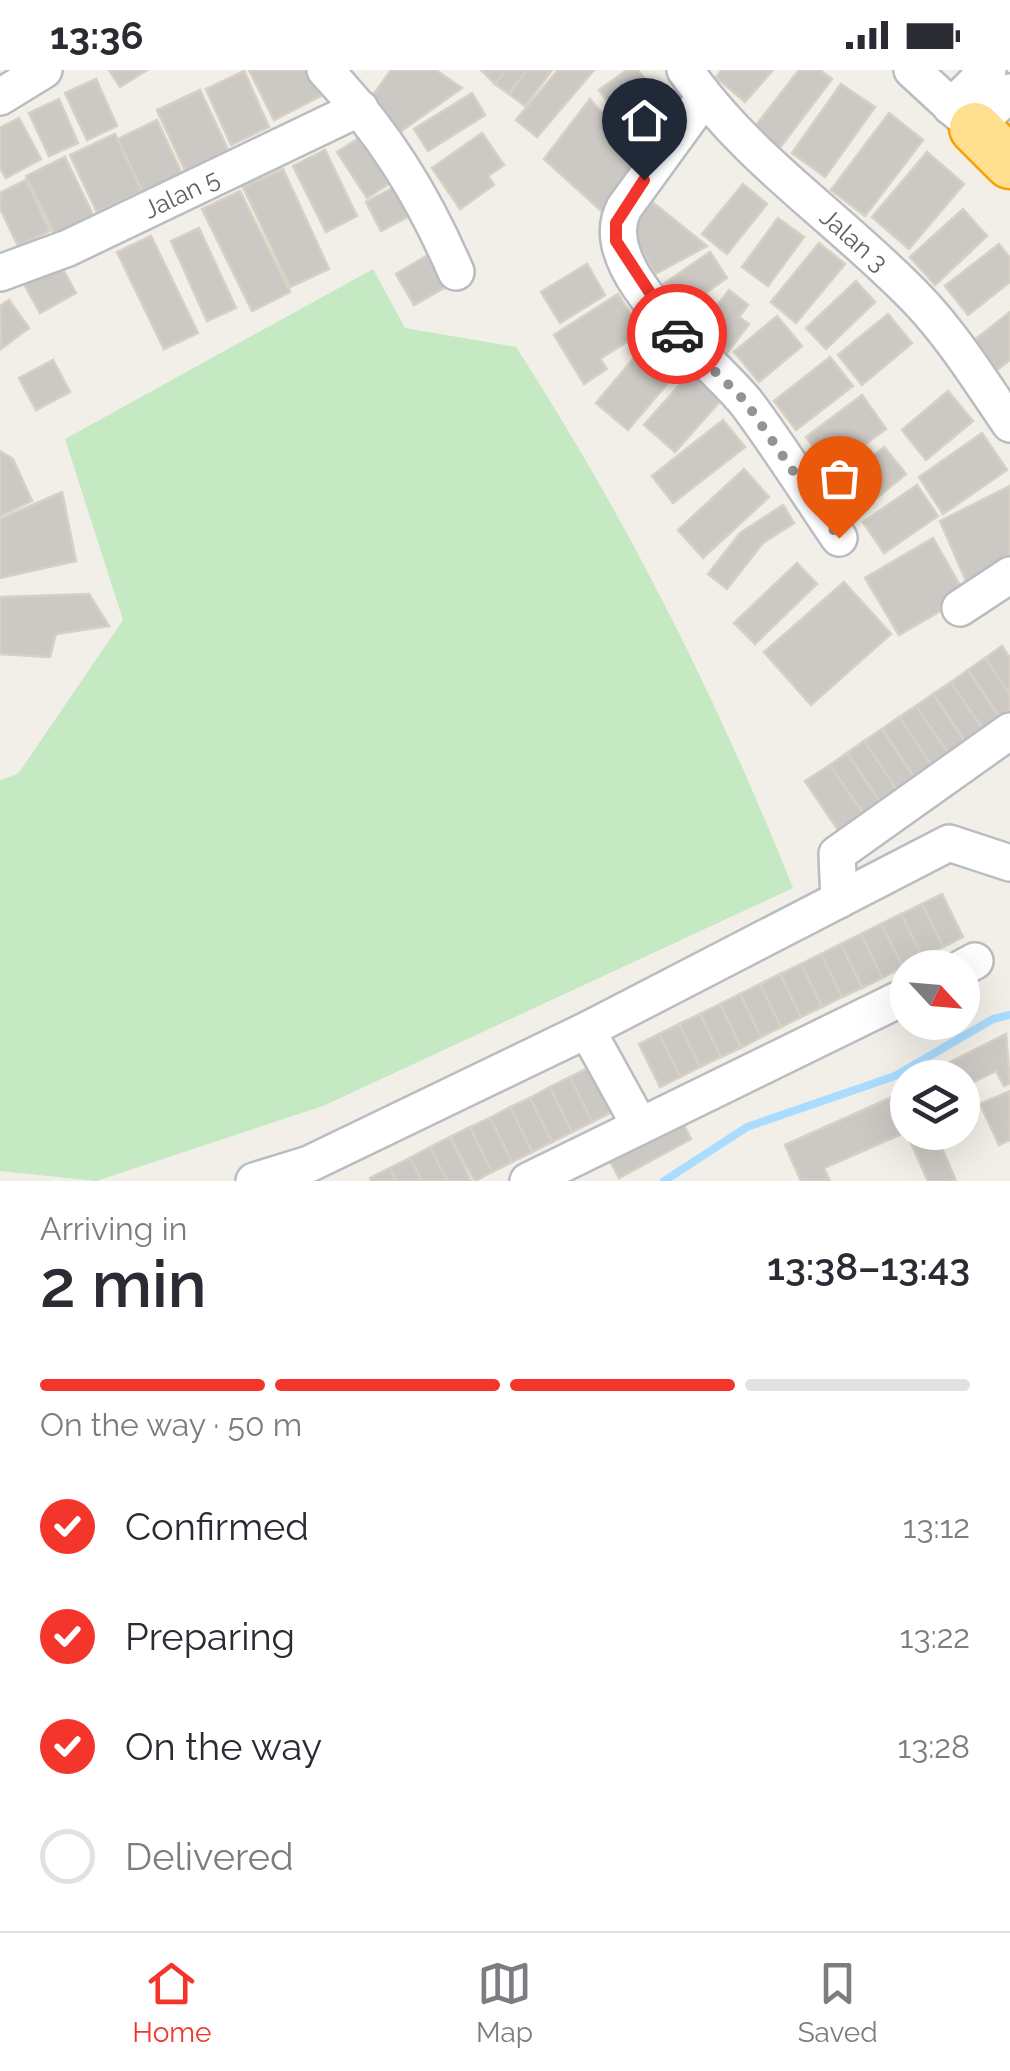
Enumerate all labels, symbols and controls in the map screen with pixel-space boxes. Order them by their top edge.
text: 13:36 [50,13,144,58]
pin [602,78,687,181]
icon: home [617,93,672,148]
street label: Jalan 5 [138,163,224,225]
street label: Jalan 3 [814,202,894,277]
courier [627,284,727,384]
icon: car [650,307,705,362]
pin [797,436,882,539]
icon: bag [812,451,867,506]
north arrow [890,950,980,1040]
map controls [890,950,980,1150]
button: layers [890,1060,980,1150]
text: Arriving in [40,1210,187,1247]
text: 13:38–13:43 [767,1244,970,1289]
text: 2 min [40,1246,207,1322]
text: On the way · 50 m [40,1406,302,1443]
icon: check [40,1499,95,1554]
text: Confirmed [125,1504,309,1549]
text: 13:12 [903,1508,970,1545]
icon: check [40,1609,95,1664]
text: Preparing [125,1614,295,1659]
text: 13:22 [900,1618,970,1655]
icon: check [40,1719,95,1774]
text: On the way [125,1724,322,1769]
text: 13:28 [898,1728,970,1765]
text: Delivered [125,1834,294,1879]
tab: Home [132,1956,212,2049]
tab: Map [476,1956,533,2049]
tab: Saved [798,1956,878,2049]

